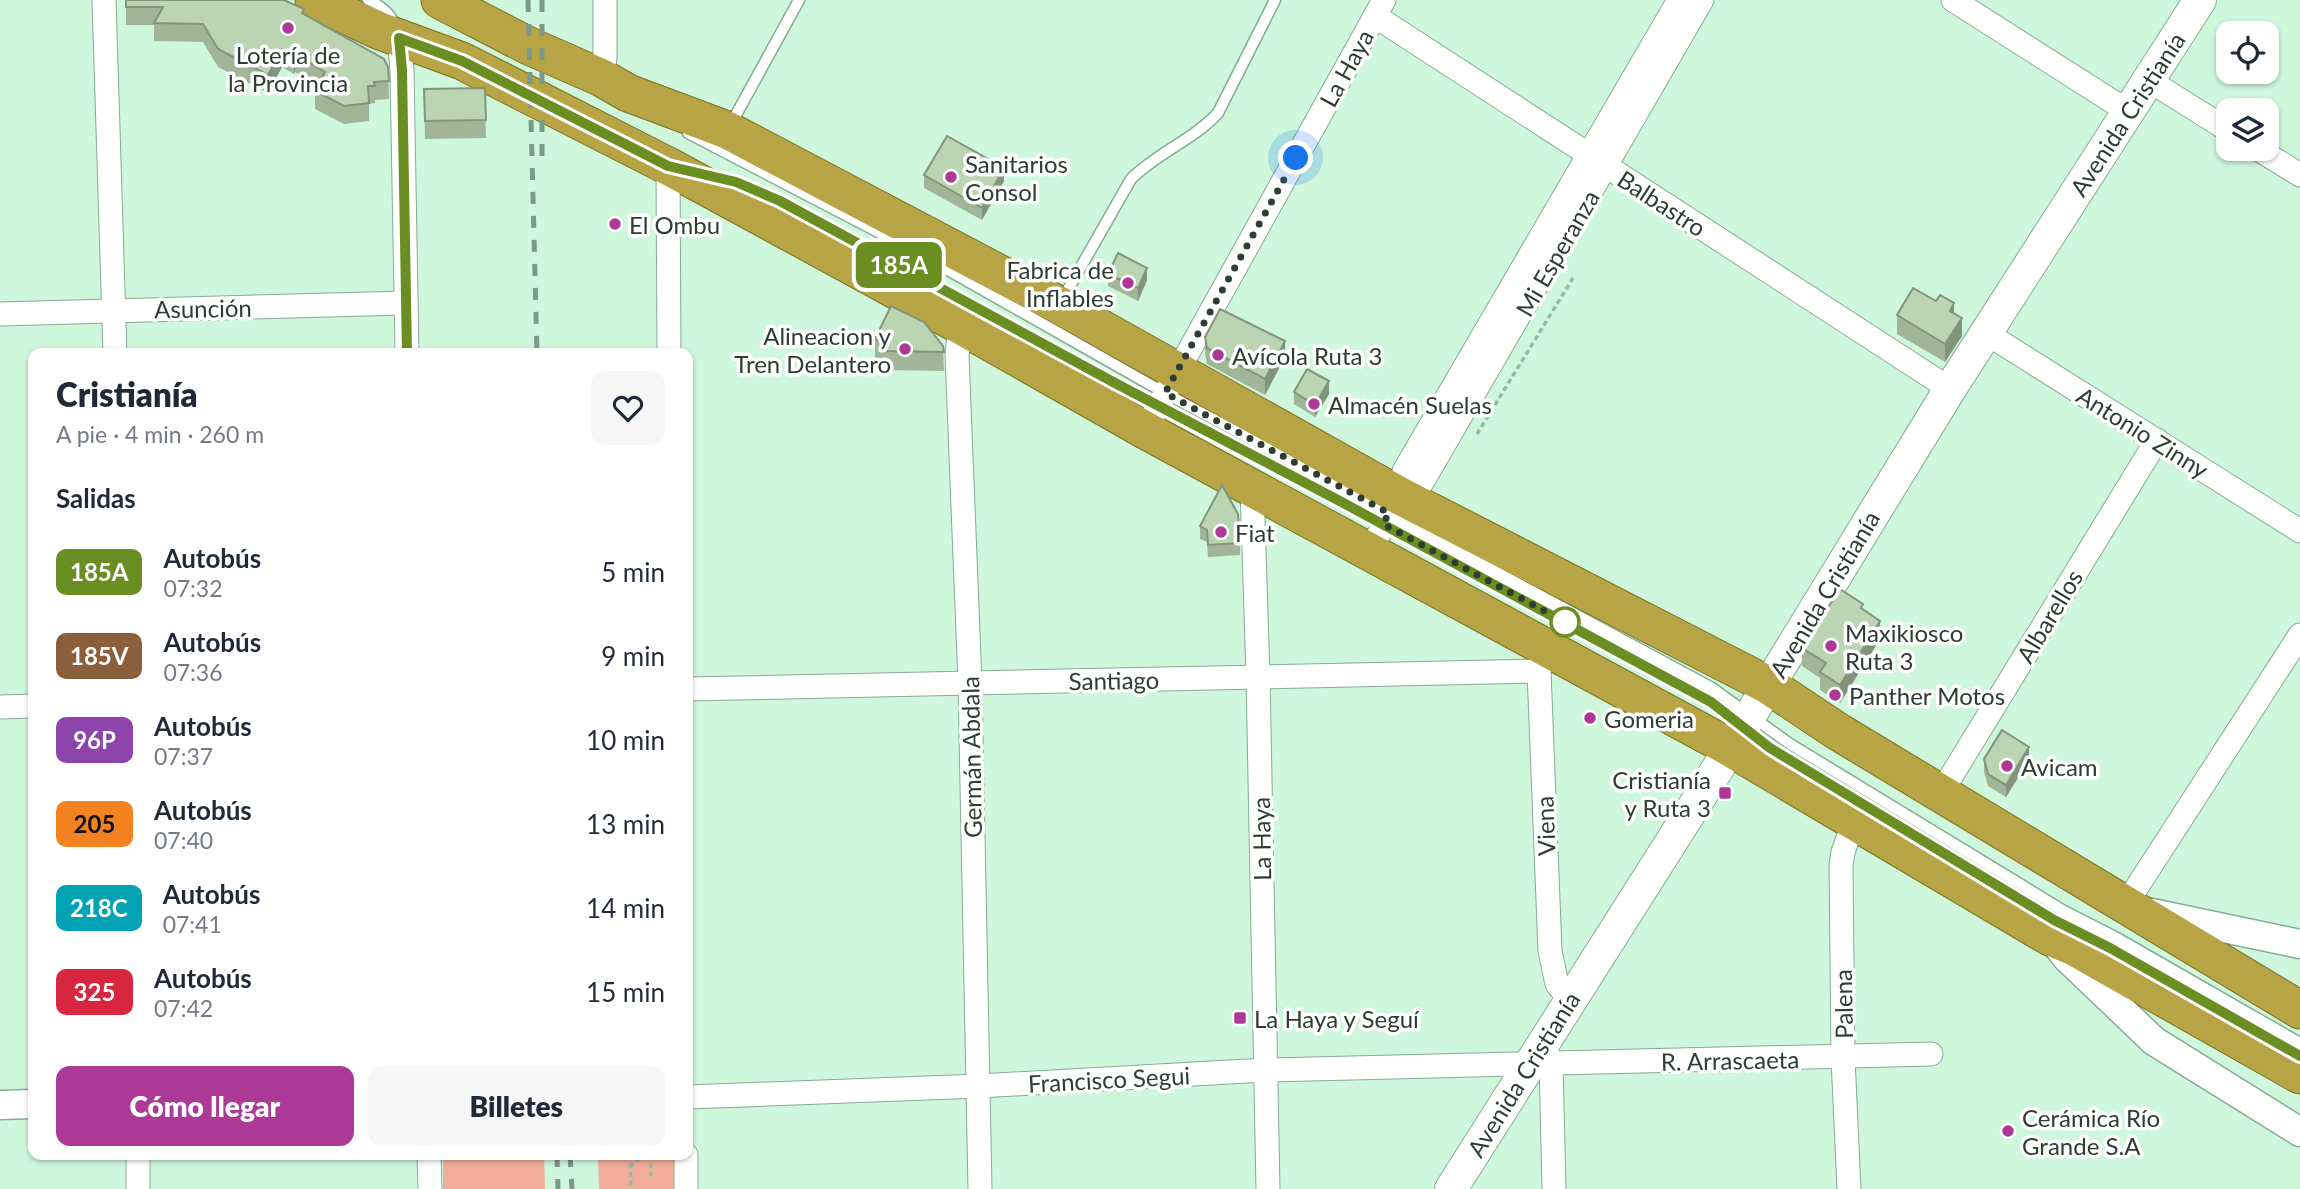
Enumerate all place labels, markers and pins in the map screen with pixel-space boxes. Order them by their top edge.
marker: Lotería de la Provincia [280,20,296,36]
place label: Lotería de la Provincia [228,40,348,97]
place label: Sanitarios Consol [965,149,1068,206]
marker: Sanitarios Consol [943,169,959,185]
place label: El Ombu [629,210,720,239]
marker: El Ombu [607,216,623,232]
place label: Fabrica de Inflables [1007,255,1114,312]
marker: Fabrica de Inflables [1120,275,1136,291]
place label: Alineacion y Tren Delantero [734,321,892,378]
marker: Alineacion y Tren Delantero [897,341,913,357]
place label: Avícola Ruta 3 [1232,341,1383,370]
marker: Avícola Ruta 3 [1210,347,1226,363]
place label: Almacén Suelas [1328,390,1492,419]
marker: Almacén Suelas [1306,396,1322,412]
place label: Fiat [1235,518,1275,547]
marker: Fiat [1213,524,1229,540]
unlabelled marker [1550,607,1580,637]
place label: Maxikiosco Ruta 3 [1845,618,1963,675]
marker: Maxikiosco Ruta 3 [1823,638,1839,654]
place label: Panther Motos [1849,681,2005,710]
marker: Panther Motos [1827,687,1843,703]
place label: Gomeria [1604,704,1694,733]
marker: Gomeria [1582,710,1598,726]
place label: Avicam [2021,752,2098,781]
marker: Avicam [1999,758,2015,774]
place label: Cristianía y Ruta 3 [1612,765,1711,822]
marker: Cristianía y Ruta 3 [1717,785,1733,801]
place label: La Haya y Seguí [1254,1004,1420,1033]
marker: La Haya y Seguí [1232,1010,1248,1026]
place label: Cerámica Río Grande S.A [2022,1103,2160,1160]
marker: Cerámica Río Grande S.A [2000,1123,2016,1139]

